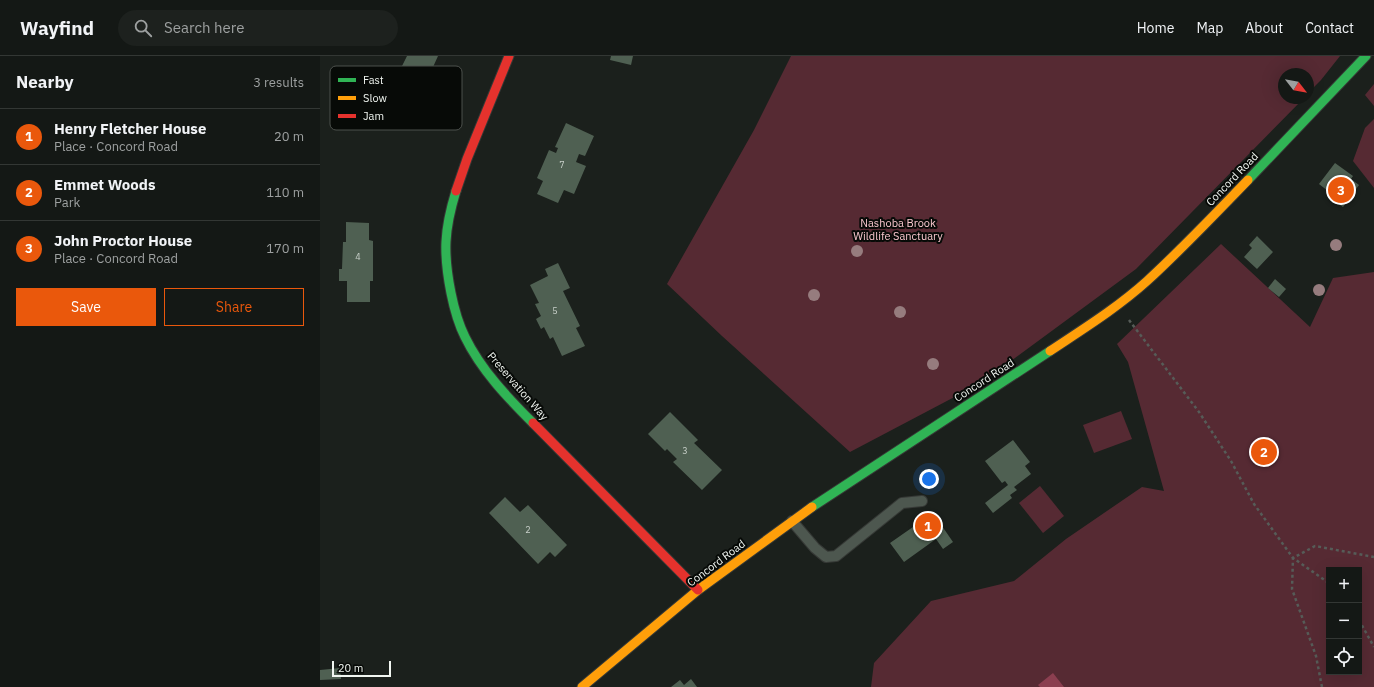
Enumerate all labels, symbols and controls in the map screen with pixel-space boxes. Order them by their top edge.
search box [118,10,398,46]
text: Wayfind [20,16,94,40]
icon: search [132,17,154,39]
text: Search here [164,18,244,37]
text: Home [1137,19,1174,37]
text: Map [1196,19,1223,37]
text: About [1245,19,1283,37]
text: Contact [1305,19,1354,37]
legend [330,66,462,130]
north arrow [1278,68,1314,104]
text: Nearby [16,71,74,93]
text: Fast [363,73,384,87]
text: 3 results [253,74,304,91]
text: Slow [363,91,387,105]
text: Jam [363,109,384,123]
text: Henry Fletcher House [54,119,206,138]
text: 1 [25,128,33,145]
text: 20 m [274,128,304,145]
text: Place · Concord Road [54,138,178,155]
street label: Concord Road [1203,149,1261,209]
house number: 7 [559,159,565,170]
text: Emmet Woods [54,175,155,194]
pin: 3 [1328,175,1354,205]
text: 2 [25,184,33,201]
text: 110 m [266,184,304,201]
text: Park [54,194,80,211]
park label: Nashoba Brook Wildlife Sanctuary [853,216,943,243]
text: John Proctor House [54,231,192,250]
text: 3 [25,240,33,257]
text: 170 m [266,240,304,257]
text: Place · Concord Road [54,250,178,267]
house number: 4 [355,251,361,262]
button: Save [16,288,156,326]
button: Share [164,288,304,326]
house number: 5 [552,305,558,316]
street label: Preservation Way [485,349,552,423]
street label: Concord Road [951,355,1017,405]
pin: 2 [1251,437,1277,467]
house number: 3 [682,445,688,456]
your location [919,469,939,489]
pin: 1 [915,511,941,541]
house number: 2 [525,524,531,535]
street label: Concord Road [684,537,748,589]
map controls [1326,567,1362,675]
button: + [1326,567,1362,603]
button: − [1326,603,1362,639]
button: locate [1326,639,1362,675]
scale bar [332,659,391,678]
text: 20 m [338,661,363,675]

